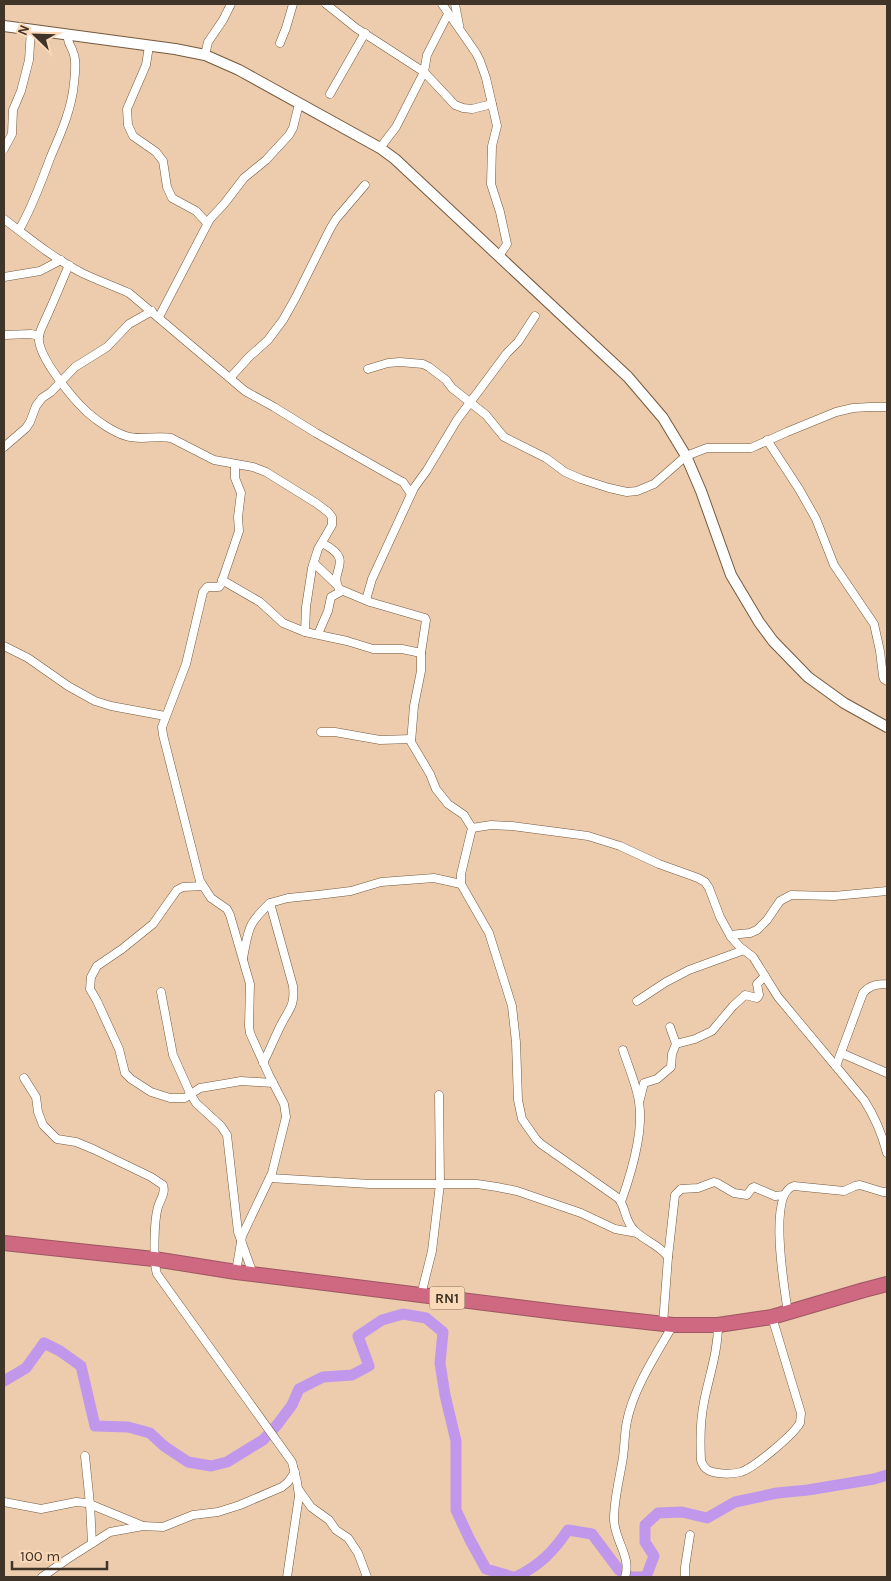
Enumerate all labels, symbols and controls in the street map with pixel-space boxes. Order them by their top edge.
north arrow [10,10,60,60]
text: N [14,22,33,38]
road number: RN1 [430,1286,464,1310]
scale bar [12,1538,108,1570]
text: 100 m [20,1547,60,1565]

